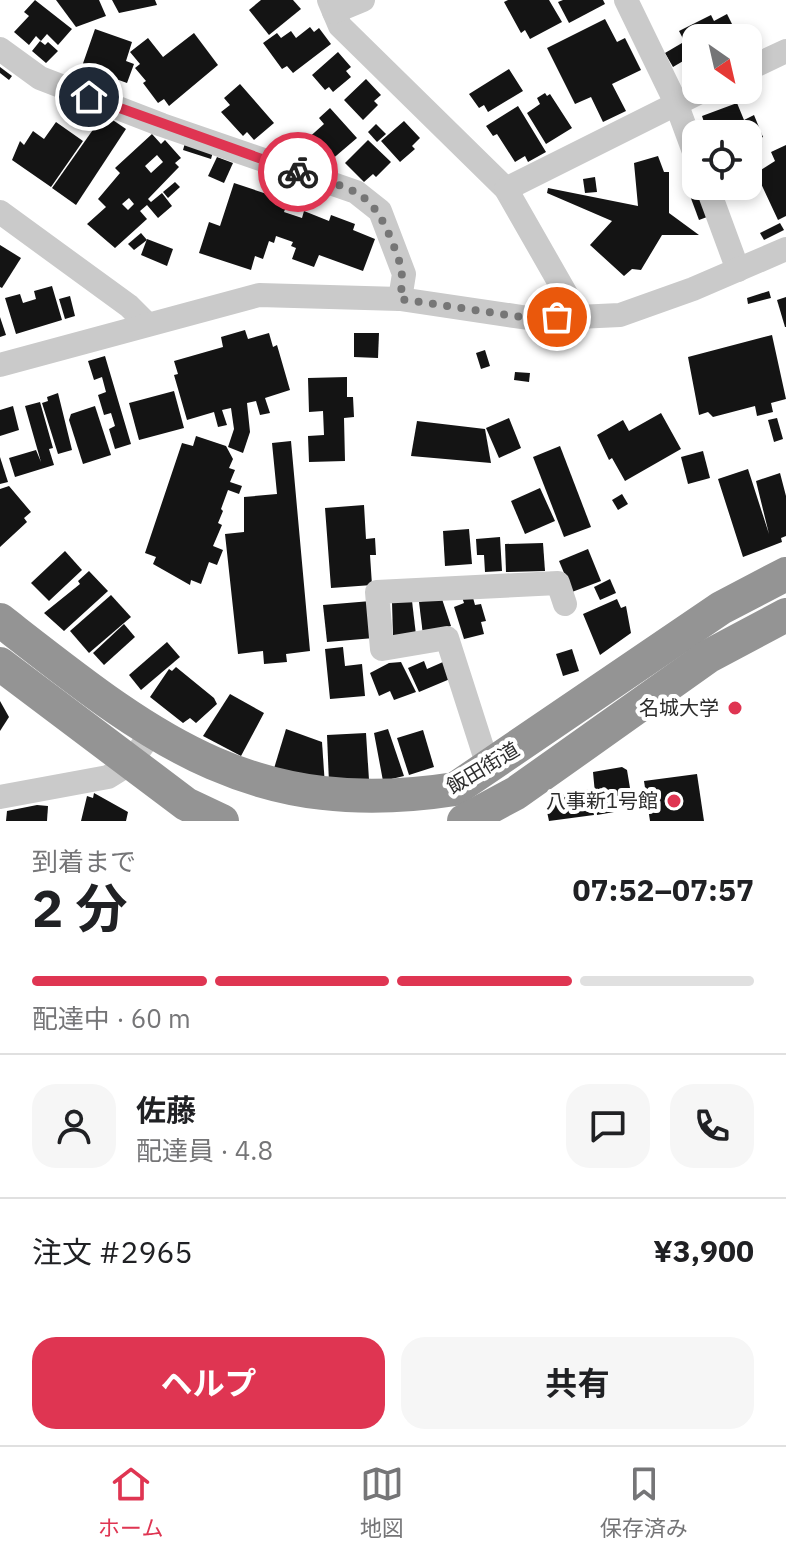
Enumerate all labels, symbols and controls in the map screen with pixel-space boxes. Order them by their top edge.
north arrow [682,24,762,104]
map controls [682,24,762,200]
pin [55,63,123,131]
icon: home [67,75,111,119]
button: locate [682,120,762,200]
courier [258,132,338,212]
icon: bike [276,150,320,194]
pin [523,283,591,351]
icon: bag [535,295,579,339]
place label: 名城大学 [639,694,719,721]
marker: 名城大学 [726,699,744,717]
street label: 飯田街道 [442,735,524,800]
place label: 八事新1号館 [546,787,658,814]
marker: 八事新1号館 [665,792,683,810]
text: 到着まで [32,844,136,878]
text: 07:52–07:57 [573,870,754,909]
text: 2 分 [32,874,127,941]
text: 配達中 · 60 m [32,1001,191,1035]
button: person [32,1084,116,1168]
button: chat [566,1084,650,1168]
button: phone [670,1084,754,1168]
text: 佐藤 [136,1090,196,1129]
text: 配達員 · 4.8 [136,1133,273,1167]
text: ¥3,900 [653,1231,754,1270]
text: 注文 #2965 [32,1232,192,1271]
button: ヘルプ [32,1337,385,1429]
button: 共有 [401,1337,754,1429]
tab: ホーム [98,1462,163,1542]
tab: 地図 [360,1462,404,1542]
tab: 保存済み [600,1462,688,1542]

